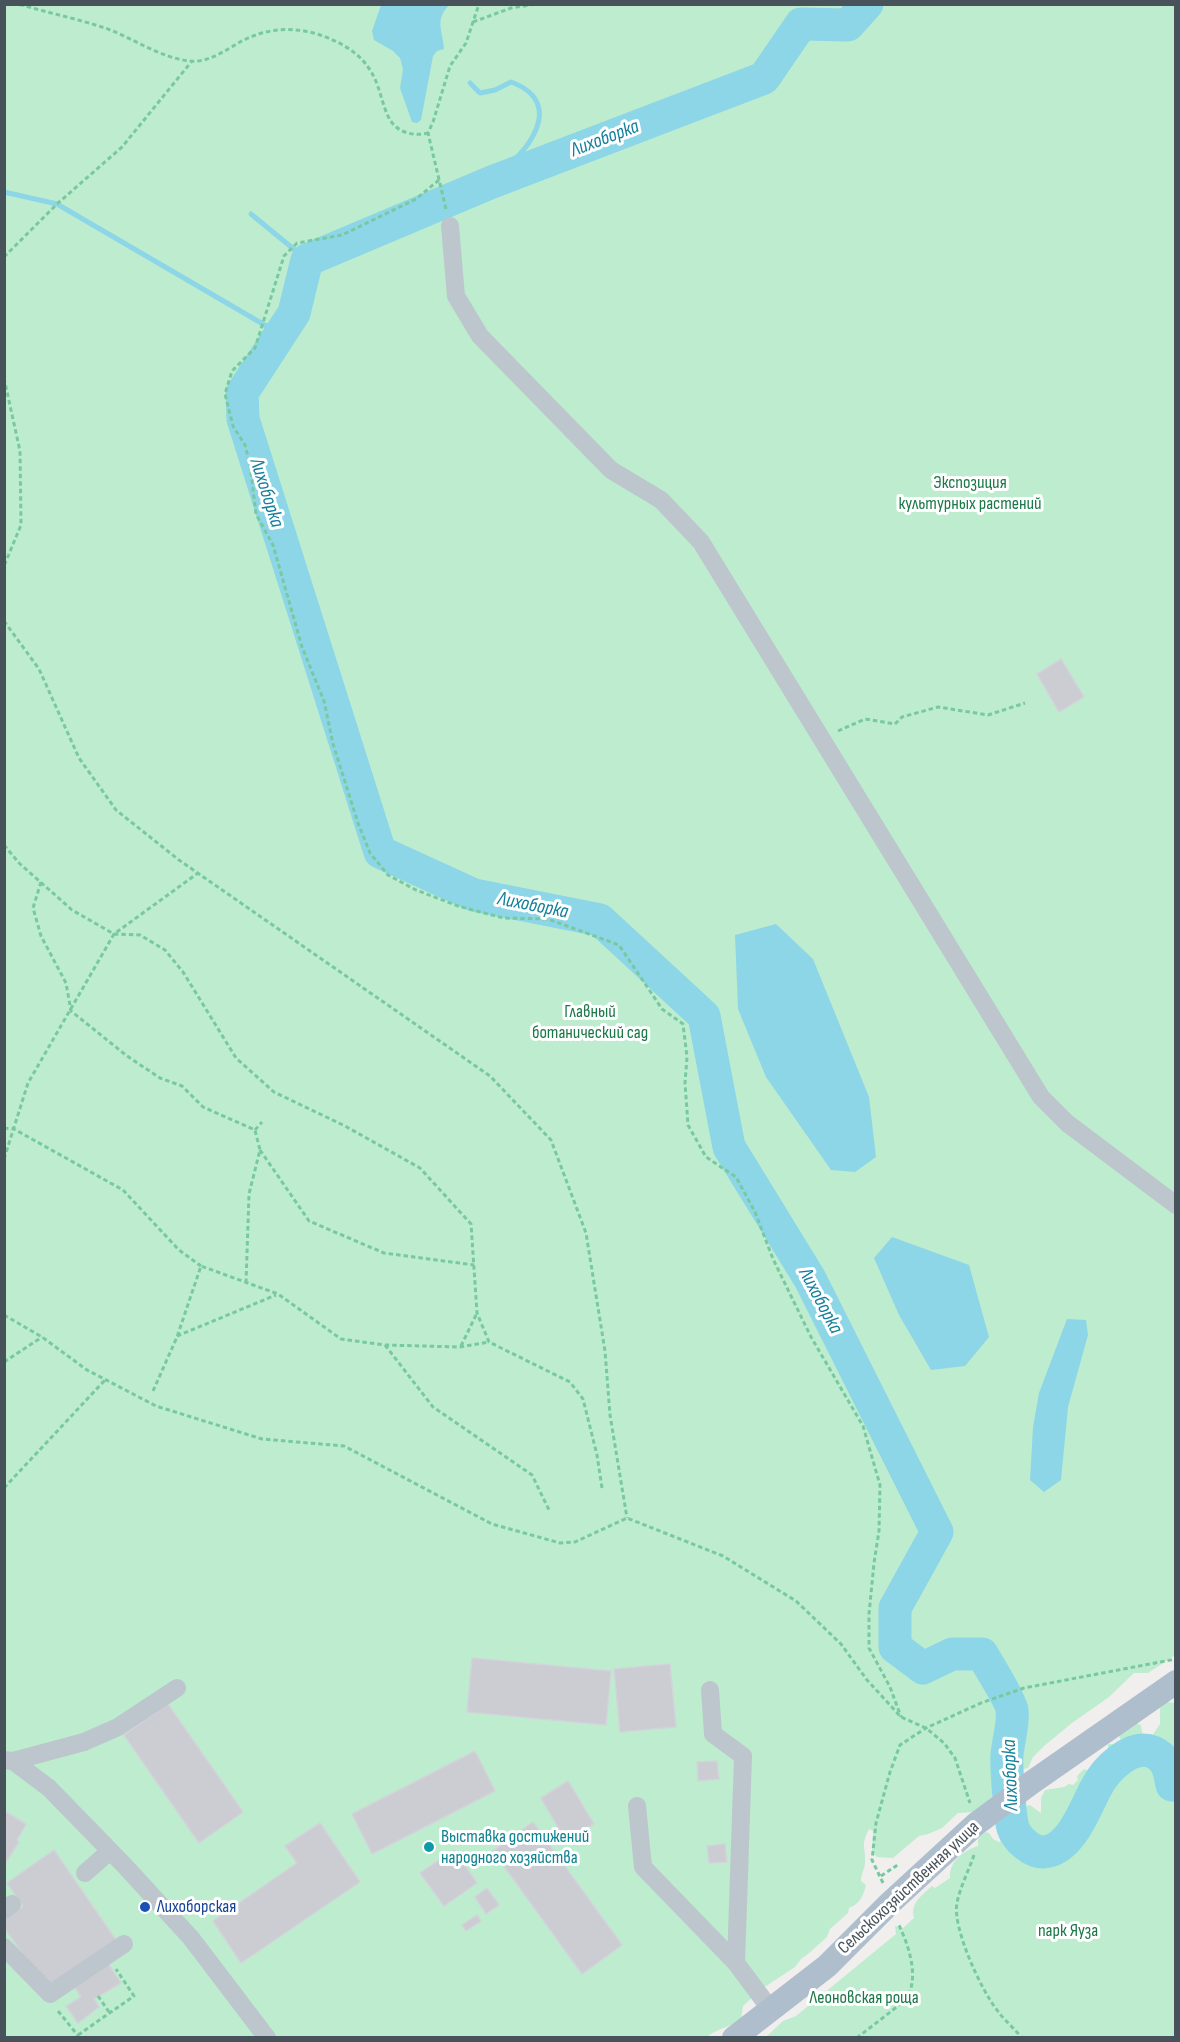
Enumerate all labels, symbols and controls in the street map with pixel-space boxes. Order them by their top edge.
water label: Лихоборка [567,115,643,163]
water label: Лихоборка [244,455,288,531]
park label: Экспозиция культурных растений [898,472,1042,514]
water label: Лихоборка [496,887,570,925]
park label: Главный ботанический сад [532,1001,648,1044]
water label: Лихоборка [793,1264,847,1338]
water label: Лихоборка [998,1739,1024,1811]
street label: Сельскохозяйственная улица [834,1817,984,1959]
place label: Выставка достижений народного хозяйства [441,1826,589,1868]
marker: Выставка достижений народного хозяйства [422,1840,436,1854]
place label: Лихоборская [157,1896,236,1918]
marker: Лихоборская [138,1900,152,1914]
park label: парк Яуза [1038,1920,1098,1942]
park label: Леоновская роща [809,1987,919,2009]

